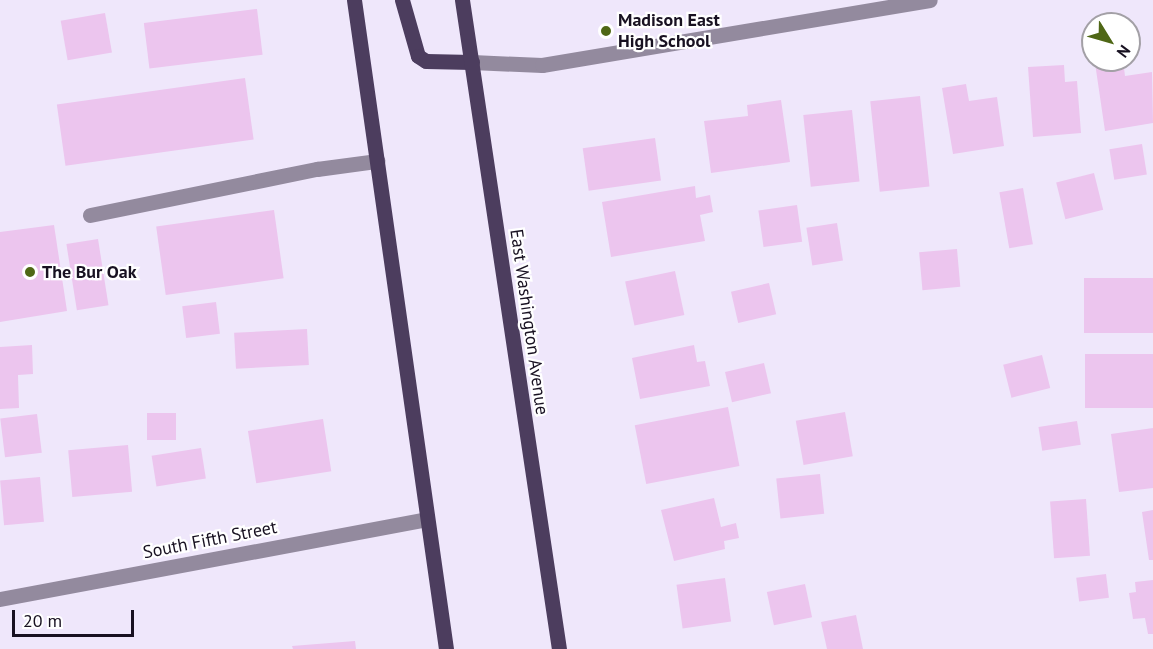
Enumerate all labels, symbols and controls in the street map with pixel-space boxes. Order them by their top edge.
place label: Madison East High School [618,10,720,52]
north arrow [1081,12,1141,72]
marker: Madison East High School [599,24,613,38]
text: N [1113,41,1135,62]
street label: East Washington Avenue [505,227,553,417]
place label: The Bur Oak [42,261,137,283]
marker: The Bur Oak [23,265,37,279]
street label: South Fifth Street [141,516,279,564]
scale bar [15,598,136,636]
text: 20 m [23,609,62,632]

